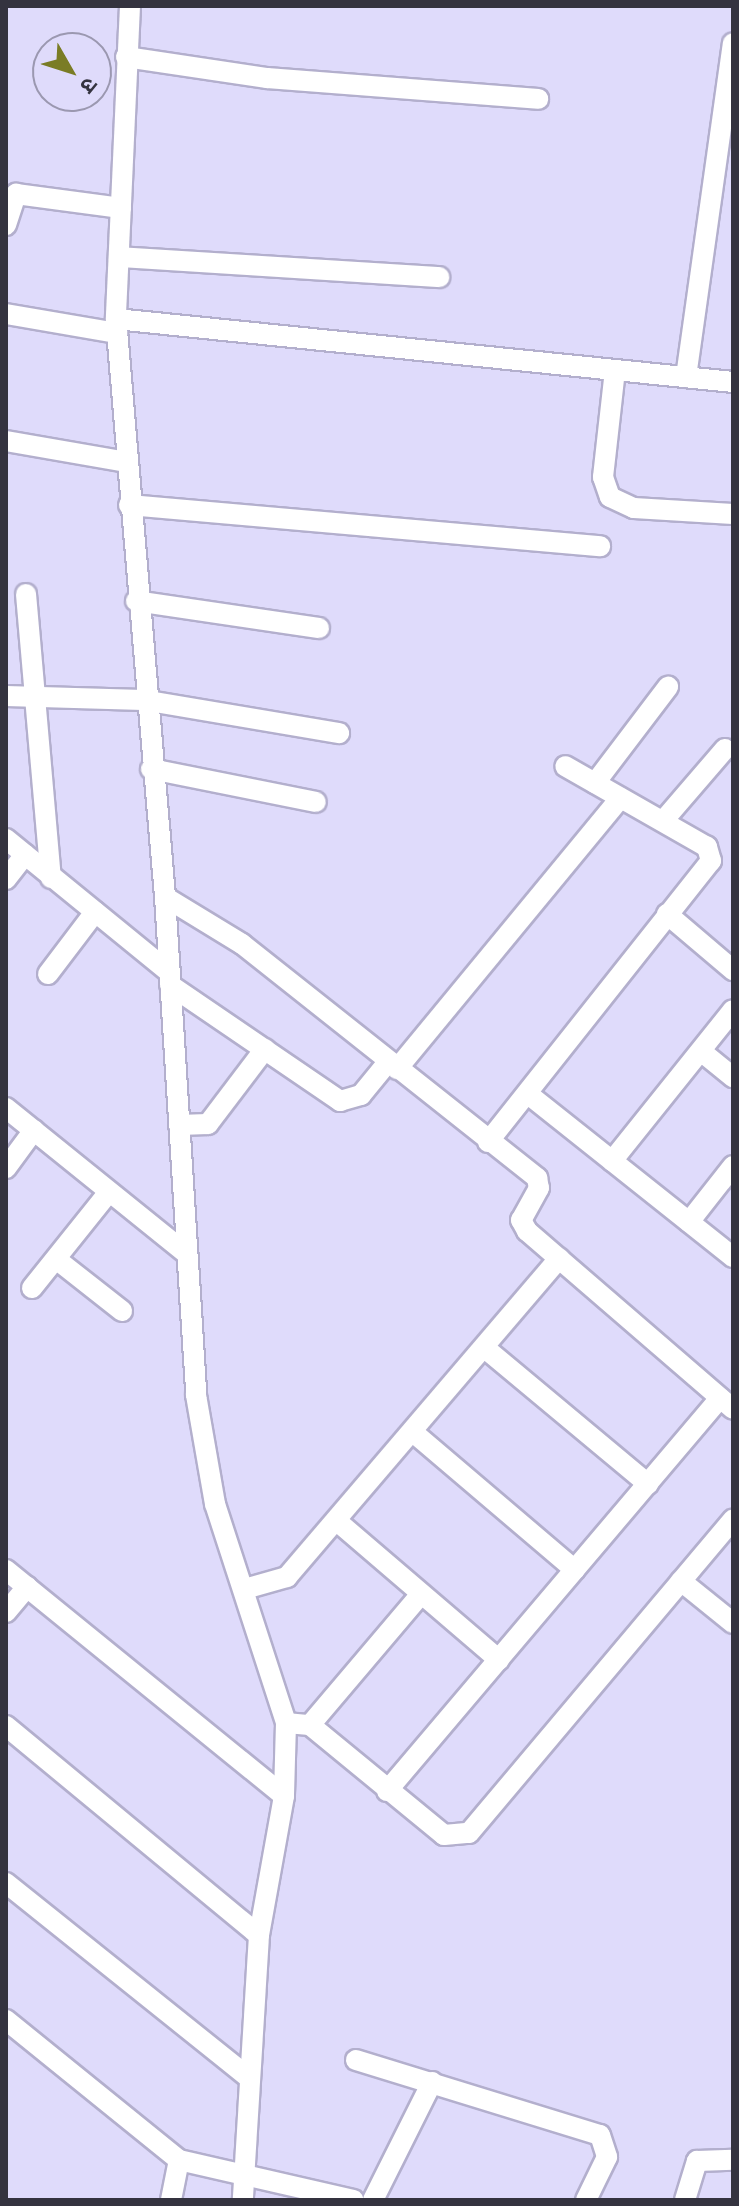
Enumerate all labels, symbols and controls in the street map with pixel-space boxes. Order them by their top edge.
north arrow [32,32,112,112]
text: उ [75,73,104,100]

